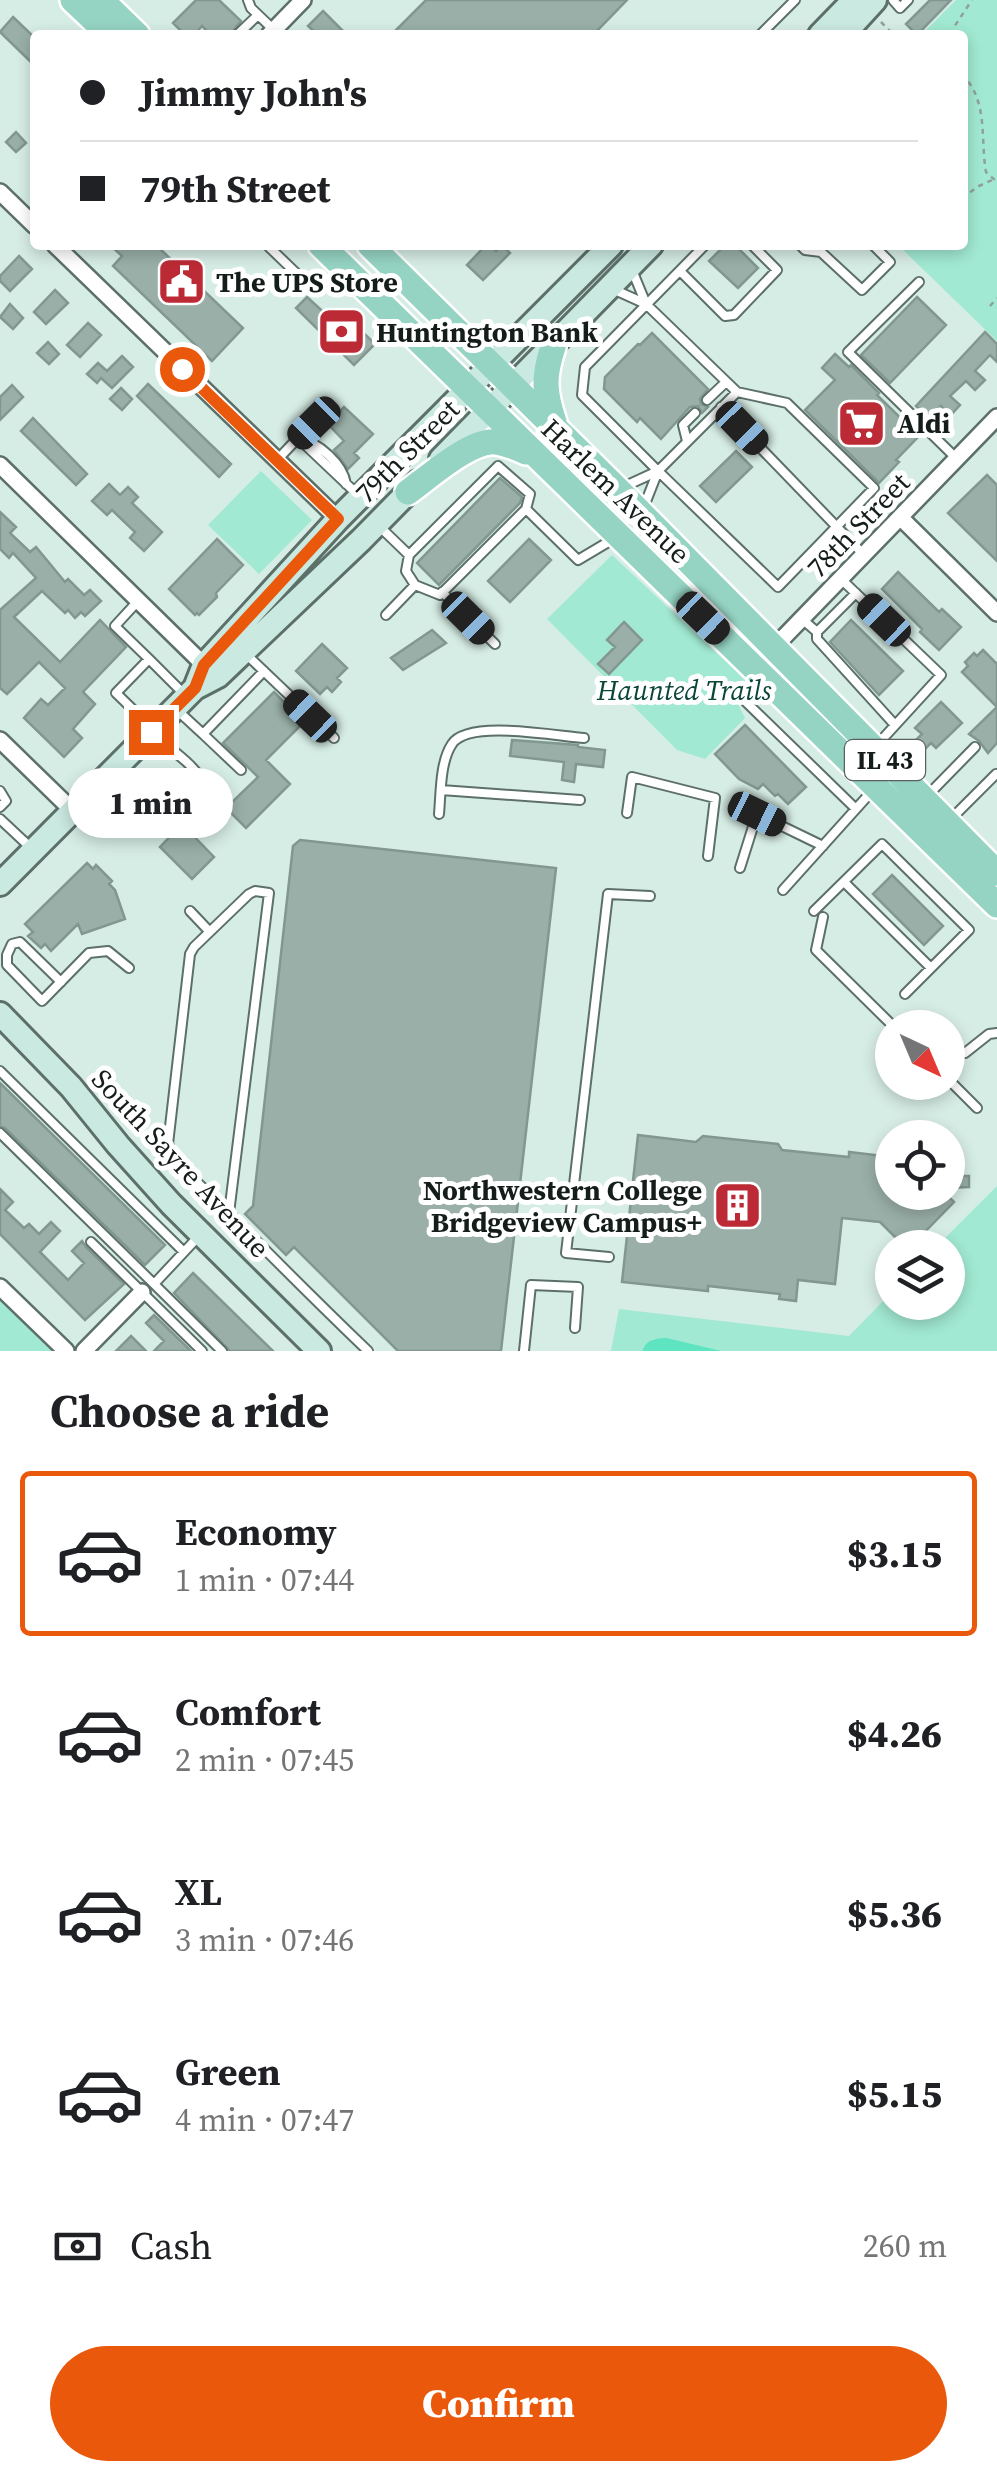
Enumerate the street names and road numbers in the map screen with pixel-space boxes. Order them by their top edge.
street label: 79th Street [347,390,468,511]
street label: Harlem Avenue [533,410,699,572]
street label: 78th Street [798,463,918,586]
road number: IL 43 [845,740,925,780]
street label: South Sayre Avenue [84,1060,278,1266]

